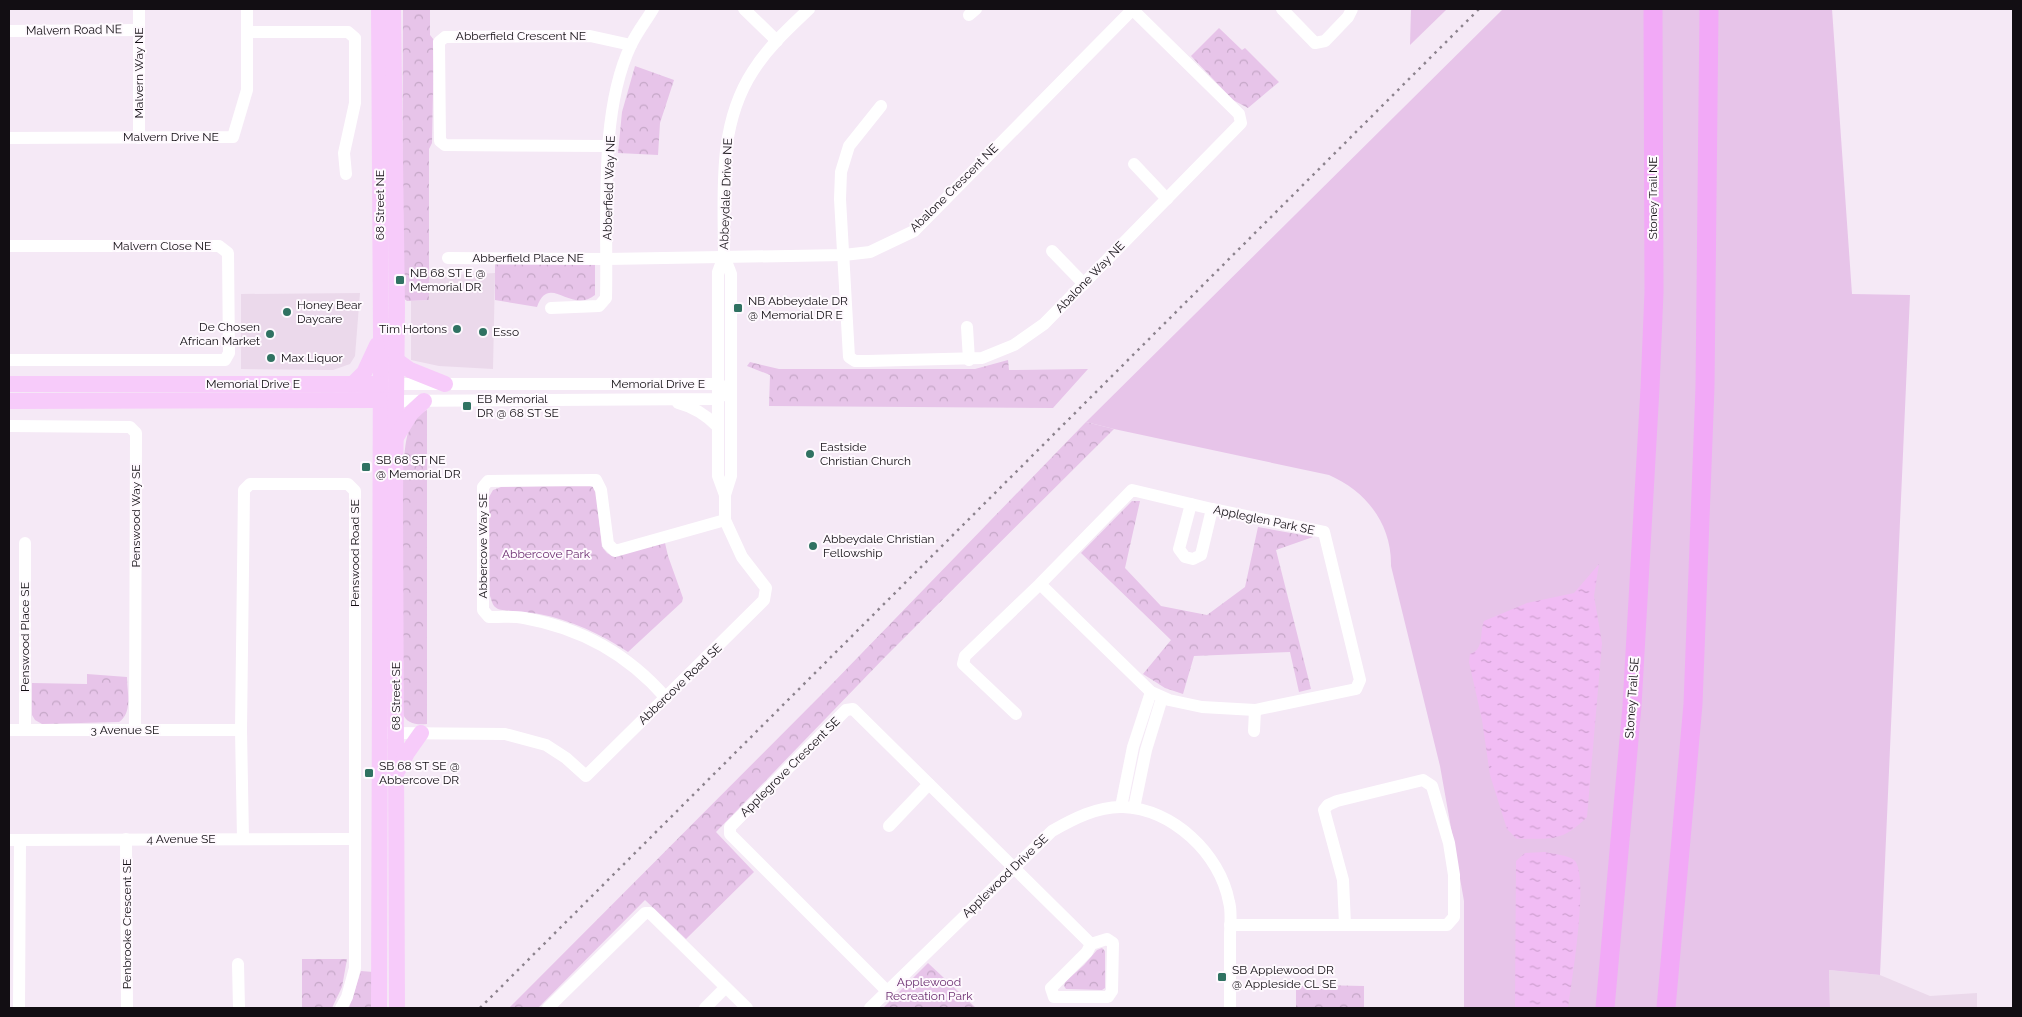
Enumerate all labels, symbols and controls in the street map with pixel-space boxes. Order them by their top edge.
street label: Malvern Road NE [26,22,122,38]
street label: Malvern Way NE [132,27,146,119]
street label: Abberfield Crescent NE [456,29,586,43]
street label: Malvern Drive NE [123,130,219,144]
street label: Abberfield Way NE [600,135,618,241]
street label: Abbeydale Drive NE [717,138,735,250]
street label: Abalone Crescent NE [907,141,1001,235]
street label: Stoney Trail NE [1646,156,1660,240]
street label: 68 Street NE [373,170,387,240]
street label: Malvern Close NE [113,239,211,253]
street label: Abalone Way NE [1053,239,1127,315]
street label: Abberfield Place NE [472,251,584,265]
place label: NB 68 ST E @ Memorial DR [410,266,485,294]
marker: NB 68 ST E @ Memorial DR [394,274,406,286]
place label: NB Abbeydale DR @ Memorial DR E [748,294,848,322]
place label: Honey Bear Daycare [297,298,363,326]
marker: NB Abbeydale DR @ Memorial DR E [732,302,744,314]
marker: Honey Bear Daycare [281,306,293,318]
place label: De Chosen African Market [180,320,260,348]
place label: Tim Hortons [379,322,447,336]
marker: Tim Hortons [451,323,463,335]
place label: Esso [493,325,519,339]
marker: Esso [477,326,489,338]
marker: De Chosen African Market [264,328,276,340]
place label: Max Liquor [281,351,343,365]
marker: Max Liquor [265,352,277,364]
street label: Memorial Drive E [206,377,300,391]
street label: Memorial Drive E [611,377,705,391]
place label: EB Memorial DR @ 68 ST SE [477,392,559,420]
marker: EB Memorial DR @ 68 ST SE [461,400,473,412]
place label: Eastside Christian Church [820,440,911,468]
marker: Eastside Christian Church [804,448,816,460]
place label: SB 68 ST NE @ Memorial DR [376,453,461,481]
marker: SB 68 ST NE @ Memorial DR [360,461,372,473]
street label: Penswood Way SE [129,464,143,568]
street label: Abbercove Way SE [476,493,490,599]
street label: Penswood Road SE [348,499,362,607]
street label: Appleglen Park SE [1212,502,1316,538]
place label: Abbeydale Christian Fellowship [823,532,934,560]
marker: Abbeydale Christian Fellowship [807,540,819,552]
park label: Abbercove Park [502,547,591,561]
street label: Penswood Place SE [18,582,32,692]
street label: Abbercove Road SE [636,641,724,727]
street label: Stoney Trail SE [1622,657,1642,739]
street label: 68 Street SE [389,662,403,730]
street label: Applegrove Crescent SE [737,714,843,820]
street label: 3 Avenue SE [91,723,159,737]
place label: SB 68 ST SE @ Abbercove DR [379,759,460,787]
marker: SB 68 ST SE @ Abbercove DR [363,767,375,779]
street label: Applewood Drive SE [959,831,1051,921]
street label: 4 Avenue SE [146,832,216,846]
street label: Penbrooke Crescent SE [120,859,134,989]
place label: SB Applewood DR @ Appleside CL SE [1232,963,1336,991]
marker: SB Applewood DR @ Appleside CL SE [1216,971,1228,983]
park label: Applewood Recreation Park [885,975,973,1003]

